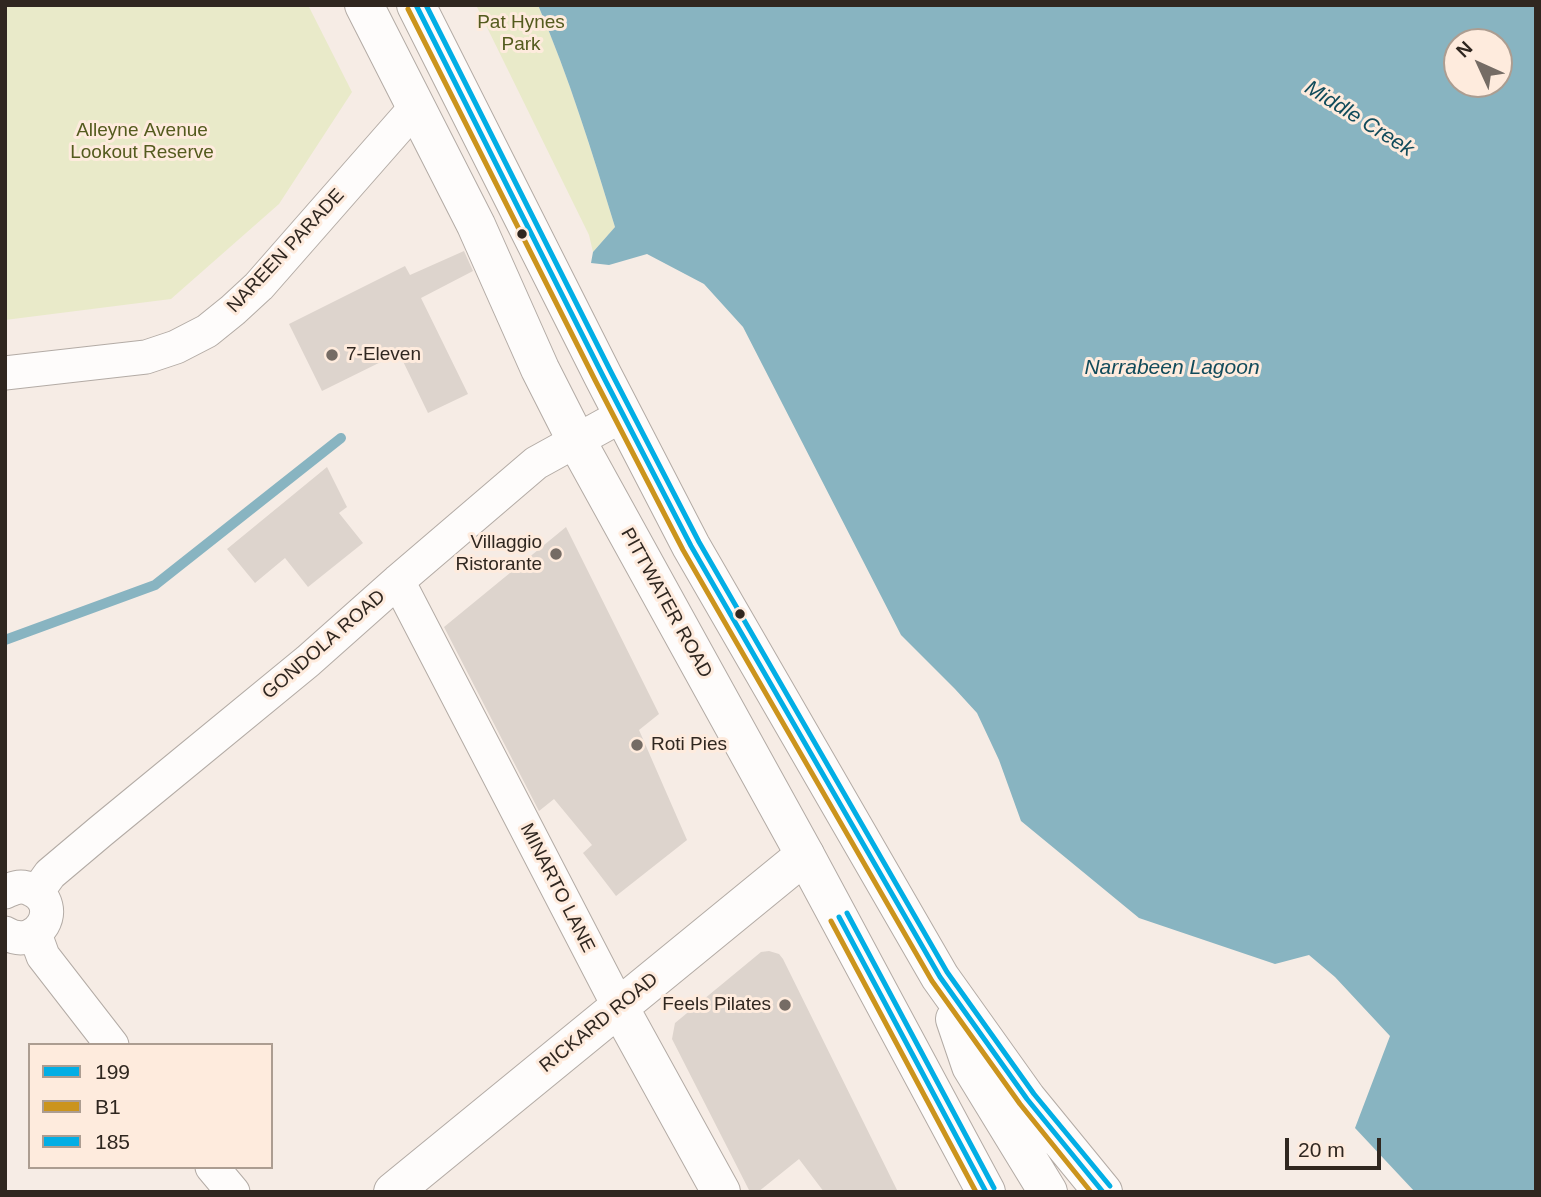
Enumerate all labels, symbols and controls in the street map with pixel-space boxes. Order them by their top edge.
park label: Pat Hynes Park [477,12,565,56]
north arrow [1443,28,1513,98]
text: N [1452,37,1476,61]
water label: Middle Creek [1300,76,1418,162]
park label: Alleyne Avenue Lookout Reserve [70,120,214,164]
street label: NAREEN PARADE [223,184,349,318]
unlabelled marker [515,227,529,241]
place label: 7-Eleven [346,344,421,366]
marker: 7-Eleven [324,347,340,363]
water label: Narrabeen Lagoon [1084,355,1260,381]
street label: PITTWATER ROAD [615,524,717,682]
place label: Villaggio Ristorante [455,532,542,576]
marker: Villaggio Ristorante [548,546,564,562]
street label: GONDOLA ROAD [258,585,390,705]
unlabelled marker [733,607,747,621]
place label: Roti Pies [651,734,727,756]
marker: Roti Pies [629,737,645,753]
street label: MINARTO LANE [515,820,599,956]
street label: RICKARD ROAD [535,968,663,1078]
place label: Feels Pilates [662,994,771,1016]
marker: Feels Pilates [777,997,793,1013]
legend [28,1043,273,1169]
text: 199 [95,1060,130,1083]
text: B1 [95,1095,121,1118]
scale bar [1289,1124,1385,1168]
text: 185 [95,1130,130,1153]
text: 20 m [1298,1138,1345,1161]

